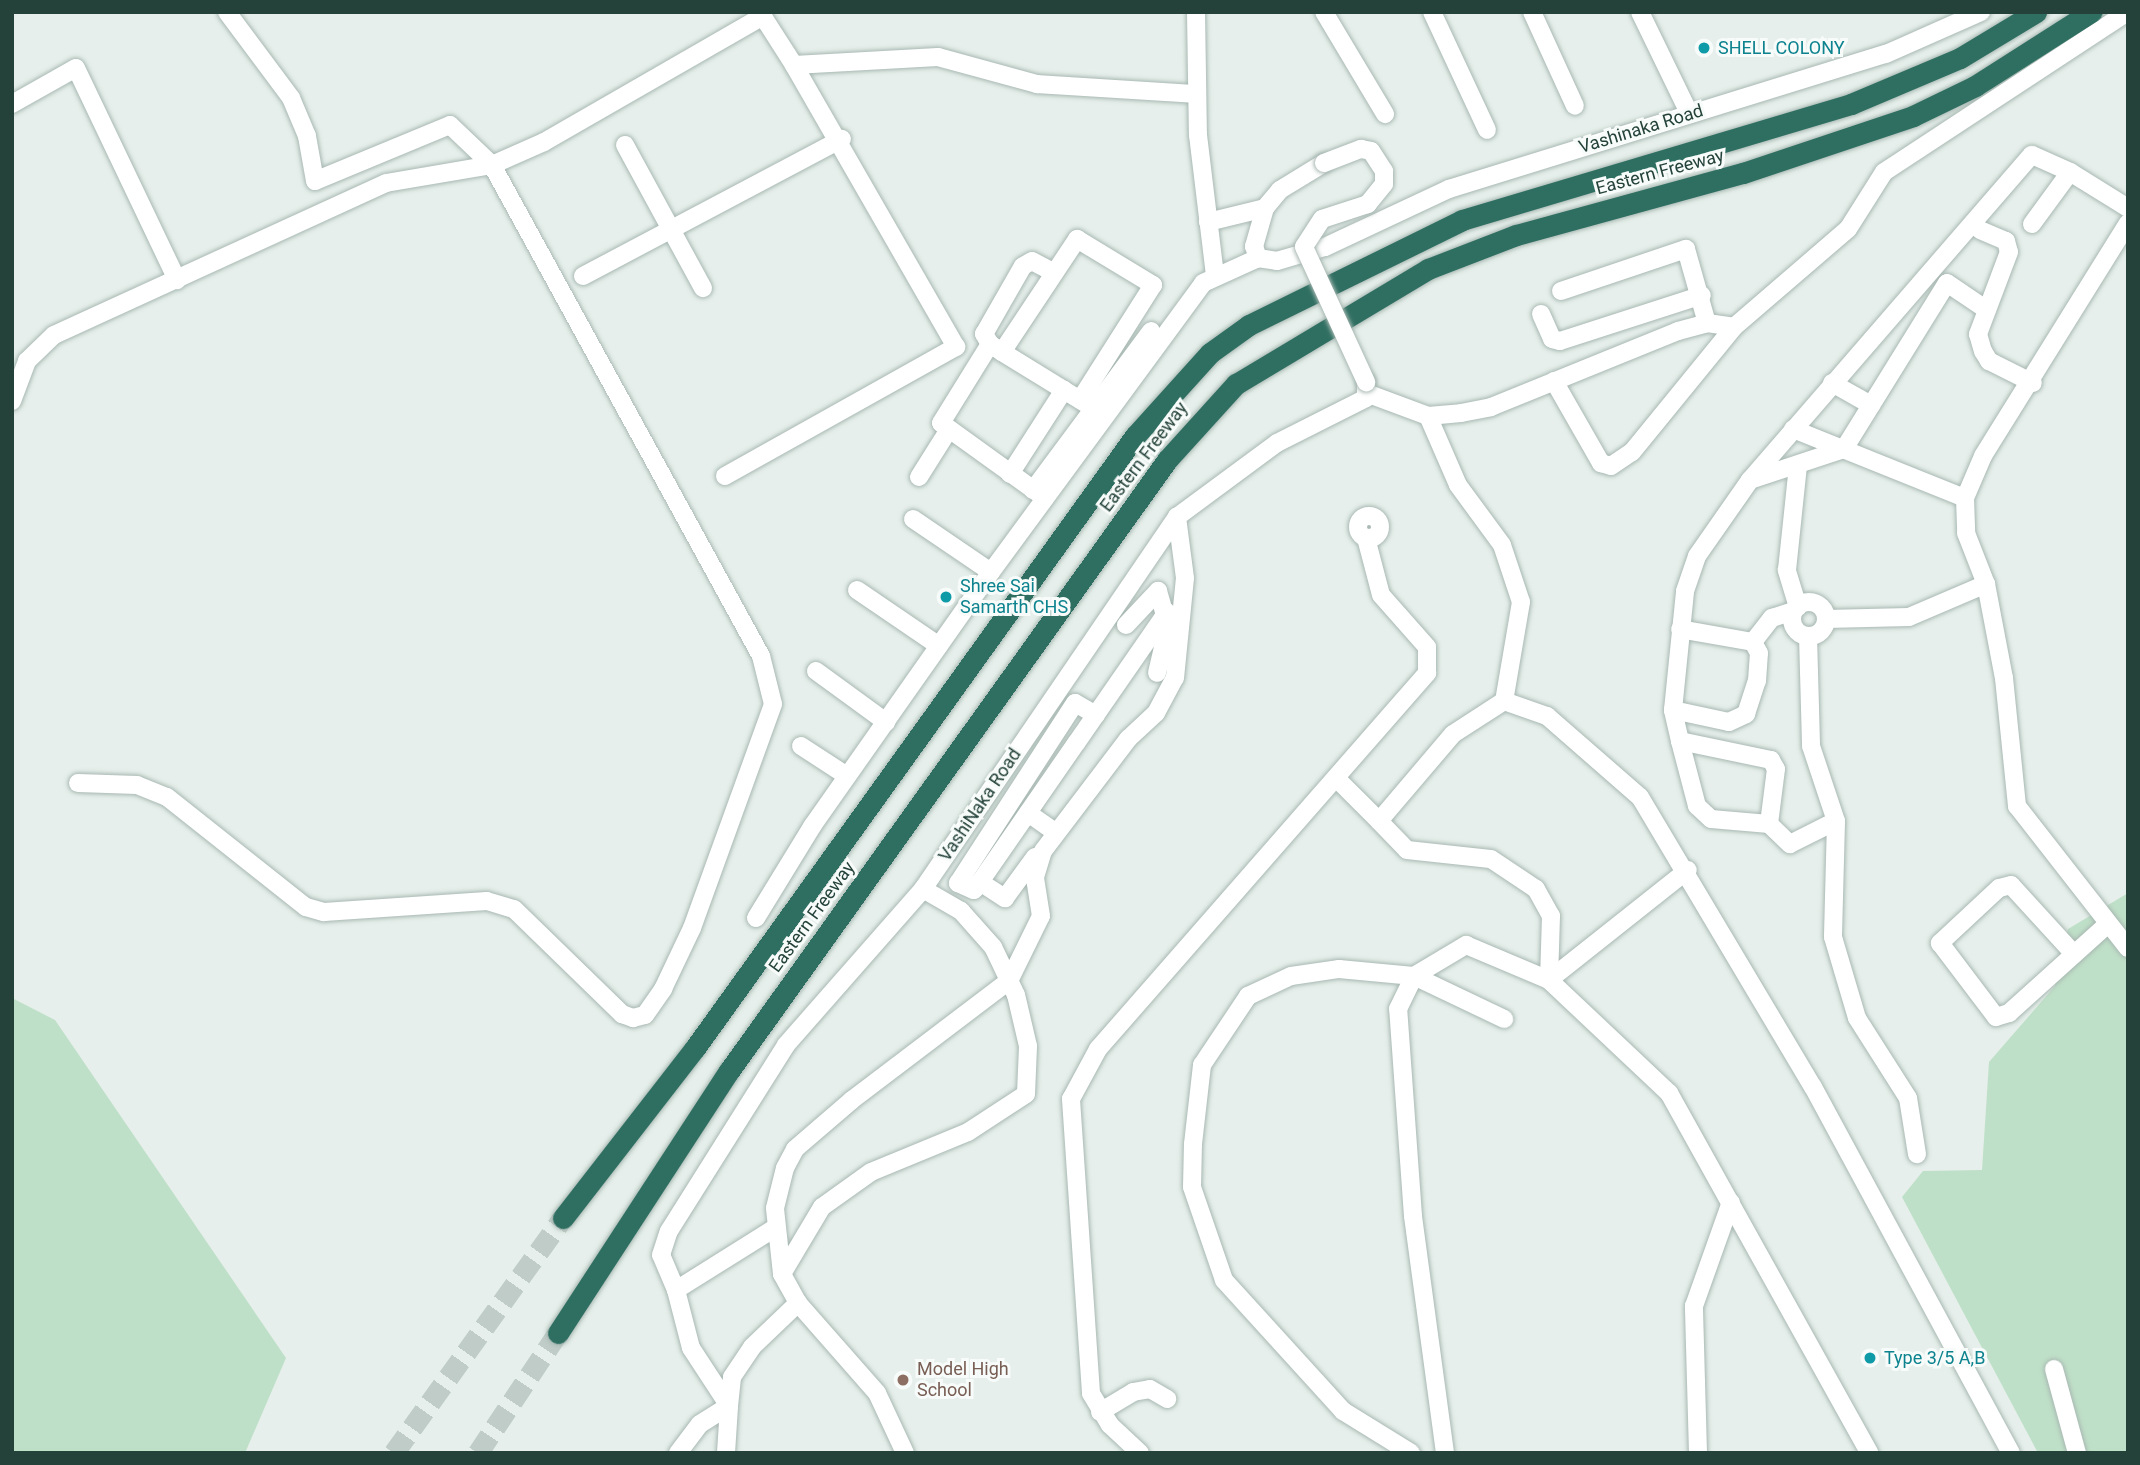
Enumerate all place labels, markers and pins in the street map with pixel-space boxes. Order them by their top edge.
place label: SHELL COLONY [1718,37,1845,59]
marker: SHELL COLONY [1696,40,1712,56]
place label: Shree Sai Samarth CHS [960,576,1068,618]
marker: Shree Sai Samarth CHS [938,589,954,605]
place label: Type 3/5 A,B [1884,1347,1985,1369]
marker: Type 3/5 A,B [1862,1350,1878,1366]
place label: Model High School [917,1359,1009,1402]
marker: Model High School [895,1372,911,1388]

